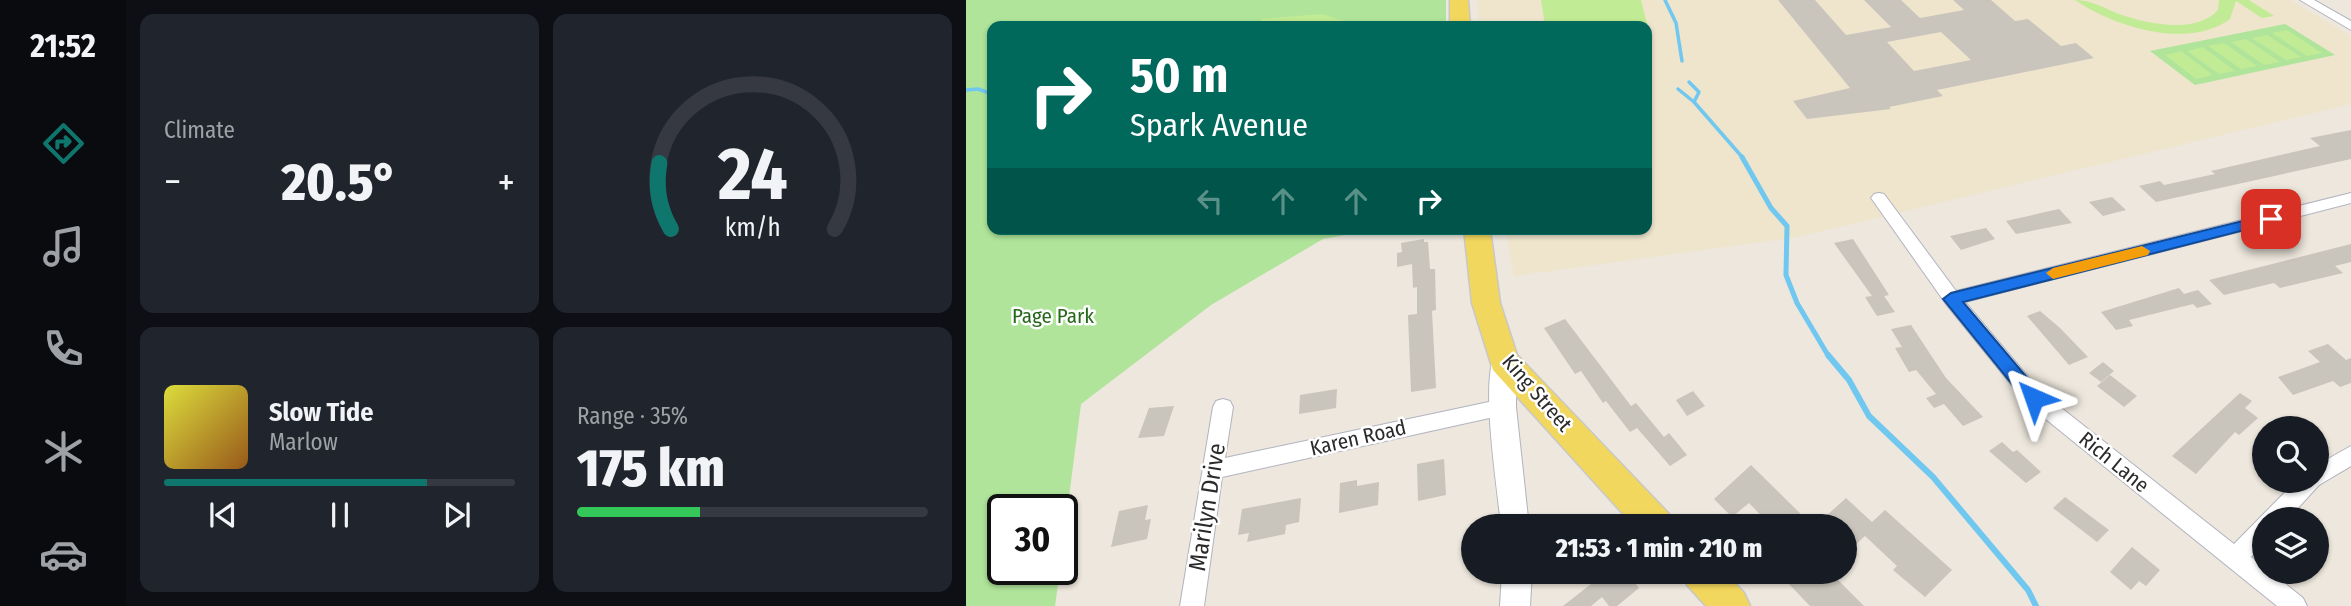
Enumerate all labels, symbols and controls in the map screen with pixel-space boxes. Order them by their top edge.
text: 21:52 [30,27,96,65]
text: 50 m [1130,46,1228,105]
icon: right [1015,49,1106,140]
text: Spark Avenue [1130,106,1308,144]
text: Climate [164,116,235,144]
icon: directions [39,119,88,168]
text: 24 [717,132,787,219]
text: 20.5° [282,151,397,214]
text: − [164,159,181,205]
text: + [498,159,515,205]
icon: left [1191,182,1229,220]
icon: ahead [1264,182,1302,220]
icon: ahead [1337,182,1375,220]
icon: right [1410,182,1448,220]
pin [2241,189,2301,249]
icon: arrive [2252,200,2290,238]
text: km/h [725,213,780,243]
icon: music [39,222,88,271]
park label: Page Park [1012,303,1094,329]
icon: phone [39,324,88,373]
street label: King Street [1496,349,1578,437]
position arrow [1997,361,2071,435]
text: Slow Tide [269,397,373,428]
text: Range · 35% [577,402,688,430]
street label: Karen Road [1307,414,1409,462]
map controls [2252,416,2329,584]
button: search [2252,416,2329,493]
street label: Rich Lane [2074,426,2154,498]
icon: climate [39,427,88,476]
text: Marlow [269,428,338,456]
text: 175 km [577,437,725,500]
street label: Marilyn Drive [1183,441,1231,573]
speed limit sign: 30 [987,494,1078,585]
icon: previous [204,496,242,534]
icon: pause [321,496,359,534]
icon: next [438,496,476,534]
button: layers [2252,507,2329,584]
icon: car [39,530,88,579]
text: 21:53 · 1 min · 210 m [1556,533,1762,564]

